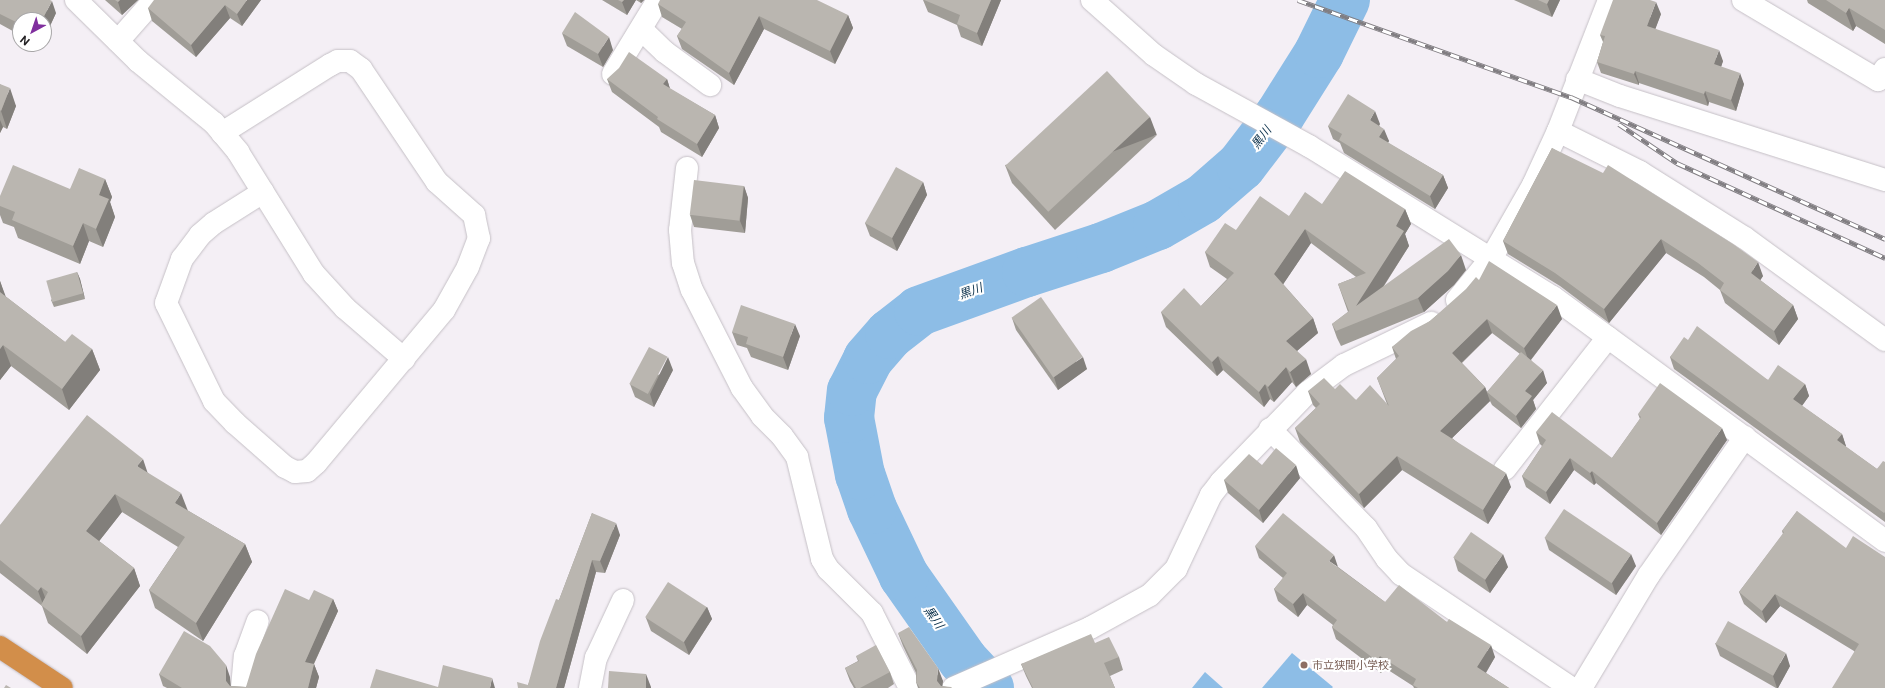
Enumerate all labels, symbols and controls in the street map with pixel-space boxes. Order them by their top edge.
north arrow [12,12,52,52]
text: N [18,33,32,48]
water label: 黒川 [1249,124,1275,152]
water label: 黒川 [957,281,985,303]
water label: 黒川 [920,604,946,632]
place label: 市立狭間小学校 [1312,658,1389,672]
marker: 市立狭間小学校 [1299,660,1309,670]

